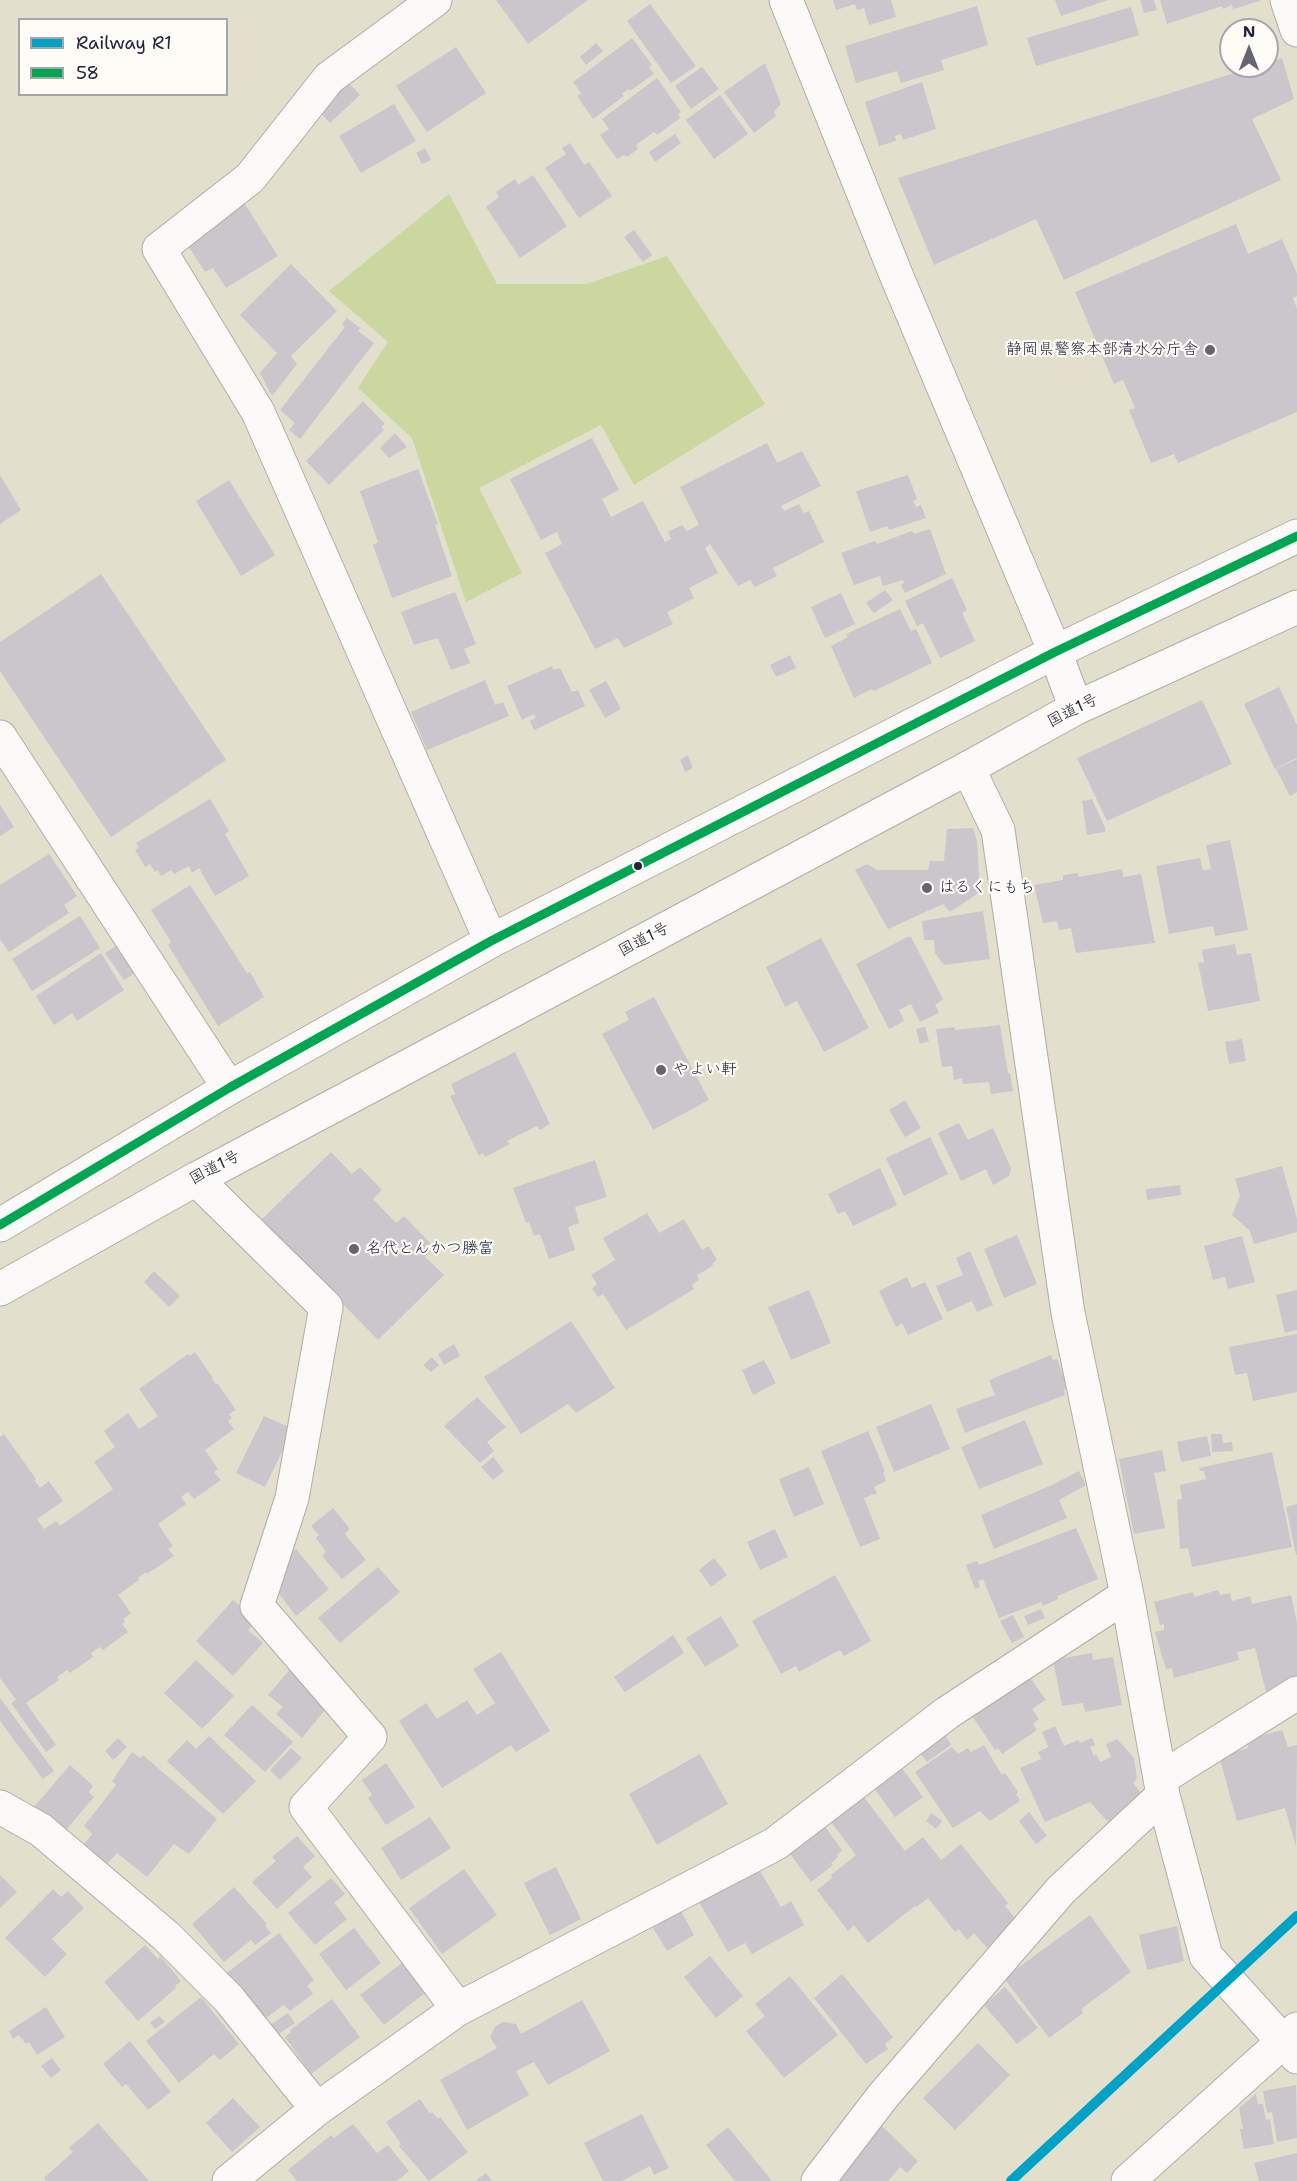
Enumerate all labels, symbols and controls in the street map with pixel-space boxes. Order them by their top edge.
legend [18,18,228,96]
north arrow [1219,18,1279,78]
text: N [1243,21,1255,42]
text: Railway R1 [76,31,172,55]
text: 58 [76,61,99,85]
place label: 静岡県警察本部清水分庁舎 [1006,340,1198,360]
marker: 静岡県警察本部清水分庁舎 [1203,343,1217,357]
street label: 国道1号 [1044,690,1102,732]
unlabelled marker [632,860,644,872]
place label: はるくにもち [939,878,1035,898]
marker: はるくにもち [920,881,934,895]
street label: 国道1号 [615,919,673,961]
place label: やよい軒 [673,1060,737,1080]
marker: やよい軒 [654,1063,668,1077]
street label: 国道1号 [186,1147,244,1189]
place label: 名代とんかつ勝富 [366,1239,494,1259]
marker: 名代とんかつ勝富 [347,1242,361,1256]

